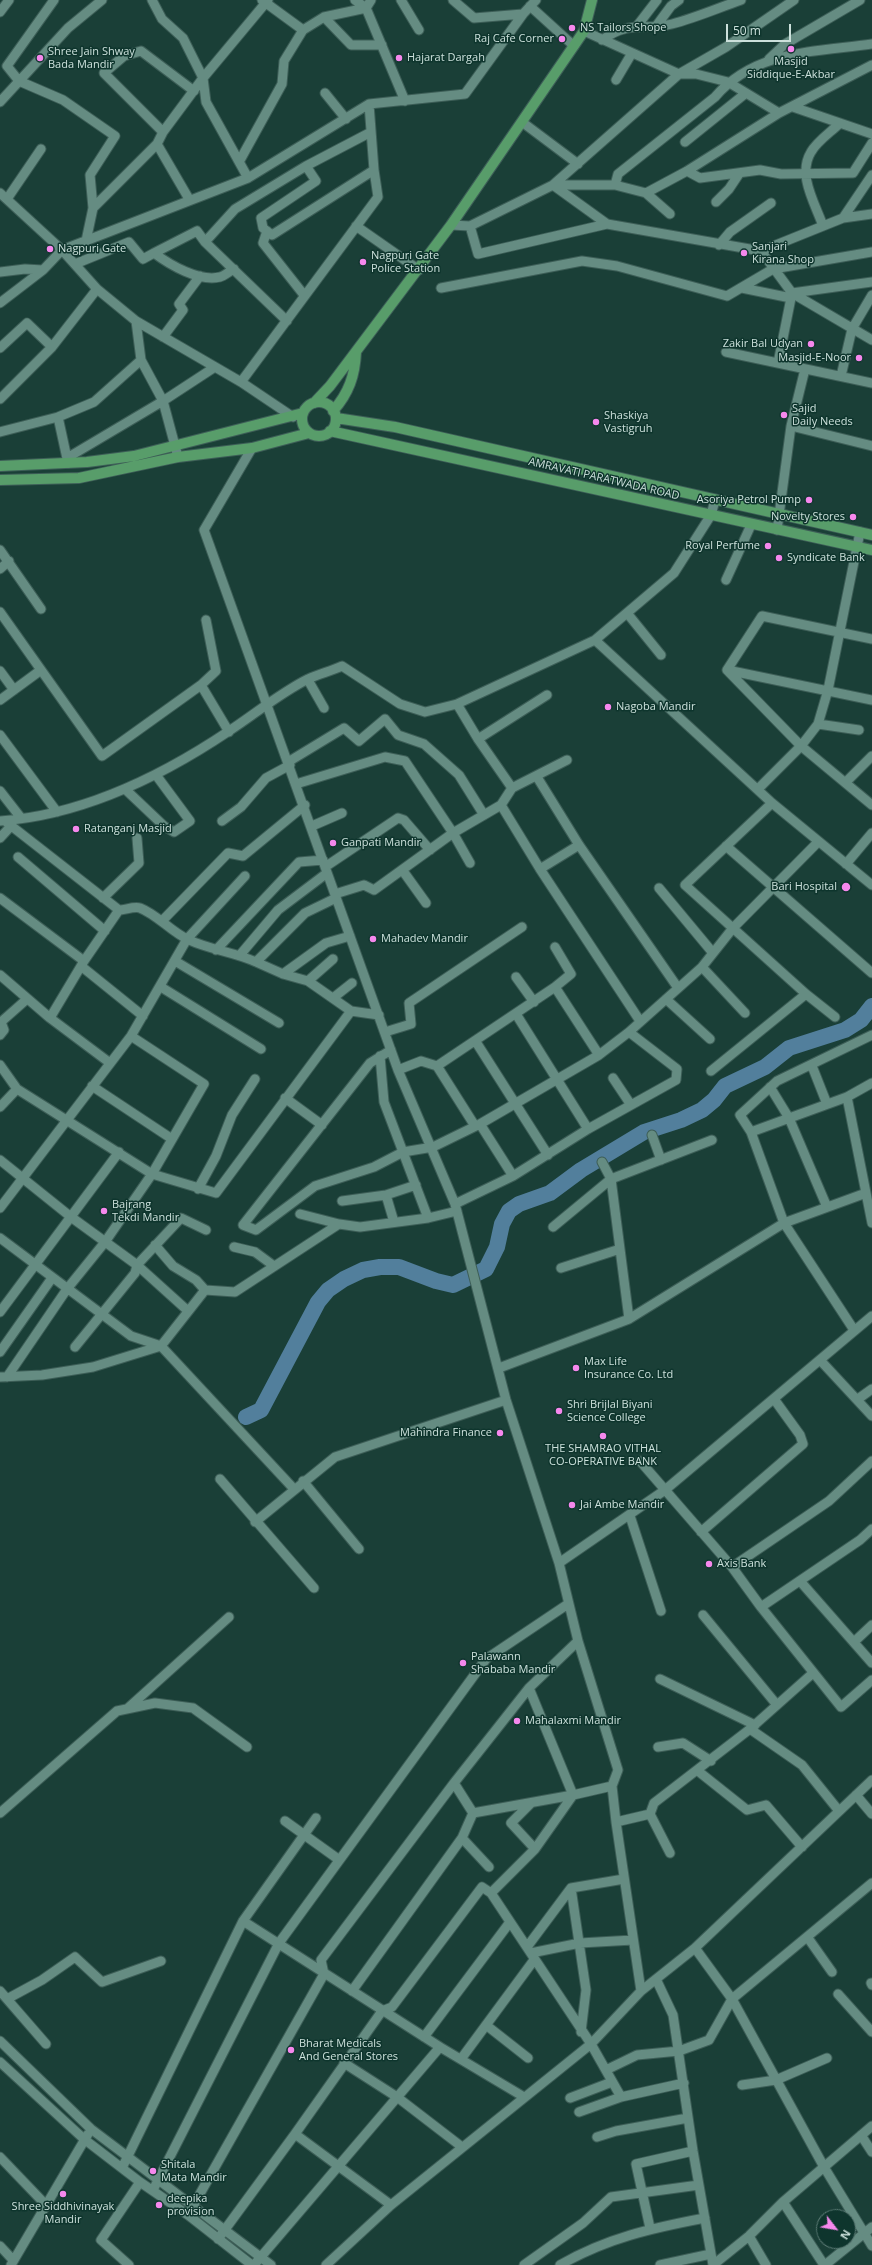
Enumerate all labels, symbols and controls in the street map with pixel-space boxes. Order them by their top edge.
scale bar [728,16,793,42]
place label: NS Tailors Shope [580,21,666,35]
text: 50 m [733,22,761,39]
marker: NS Tailors Shope [567,23,577,33]
place label: Raj Cafe Corner [474,32,554,46]
marker: Raj Cafe Corner [557,34,567,44]
marker: Masjid Siddique-E-Akbar [786,44,796,54]
place label: Shree Jain Shway Bada Mandir [48,45,135,71]
place label: Hajarat Dargah [407,51,485,65]
marker: Shree Jain Shway Bada Mandir [35,53,45,63]
marker: Hajarat Dargah [394,53,404,63]
place label: Masjid Siddique-E-Akbar [747,55,835,81]
place label: Sanjari Kirana Shop [752,240,814,266]
place label: Nagpuri Gate [58,242,126,256]
marker: Nagpuri Gate [45,244,55,254]
marker: Sanjari Kirana Shop [739,248,749,258]
place label: Nagpuri Gate Police Station [371,249,440,275]
marker: Nagpuri Gate Police Station [358,257,368,267]
place label: Zakir Bal Udyan [723,337,803,351]
marker: Zakir Bal Udyan [806,339,816,349]
place label: Masjid-E-Noor [778,351,851,365]
marker: Masjid-E-Noor [854,353,864,363]
place label: Sajid Daily Needs [792,402,853,428]
place label: Shaskiya Vastigruh [604,409,653,435]
marker: Sajid Daily Needs [779,410,789,420]
marker: Shaskiya Vastigruh [591,417,601,427]
street label: AMRAVATI PARATWADA ROAD [527,455,681,503]
place label: Asoriya Petrol Pump [697,493,801,507]
marker: Asoriya Petrol Pump [804,495,814,505]
place label: Novelty Stores [771,510,845,524]
marker: Novelty Stores [848,512,858,522]
place label: Royal Perfume [685,539,760,553]
marker: Royal Perfume [763,541,773,551]
place label: Syndicate Bank [787,551,865,565]
marker: Syndicate Bank [774,553,784,563]
place label: Nagoba Mandir [616,700,695,714]
marker: Nagoba Mandir [603,702,613,712]
place label: Ratanganj Masjid [84,822,172,836]
marker: Ratanganj Masjid [71,824,81,834]
place label: Ganpati Mandir [341,836,421,850]
marker: Ganpati Mandir [328,838,338,848]
place label: Bari Hospital [771,880,837,894]
marker: Bari Hospital [840,881,852,893]
place label: Mahadev Mandir [381,932,468,946]
marker: Mahadev Mandir [368,934,378,944]
place label: Bajrang Tekdi Mandir [112,1198,179,1224]
marker: Bajrang Tekdi Mandir [99,1206,109,1216]
place label: Max Life Insurance Co. Ltd [584,1355,673,1381]
marker: Max Life Insurance Co. Ltd [571,1363,581,1373]
place label: Shri Brijlal Biyani Science College [567,1398,653,1424]
marker: Shri Brijlal Biyani Science College [554,1406,564,1416]
place label: Mahindra Finance [400,1426,492,1440]
marker: Mahindra Finance [495,1428,505,1438]
marker: THE SHAMRAO VITHAL CO-OPERATIVE BANK [598,1431,608,1441]
place label: THE SHAMRAO VITHAL CO-OPERATIVE BANK [545,1442,661,1468]
place label: Jai Ambe Mandir [580,1498,664,1512]
marker: Jai Ambe Mandir [567,1500,577,1510]
place label: Axis Bank [717,1557,766,1571]
marker: Axis Bank [704,1559,714,1569]
place label: Palawann Shababa Mandir [471,1650,555,1676]
marker: Palawann Shababa Mandir [458,1658,468,1668]
place label: Mahalaxmi Mandir [525,1714,621,1728]
marker: Mahalaxmi Mandir [512,1716,522,1726]
place label: Bharat Medicals And General Stores [299,2037,398,2063]
marker: Bharat Medicals And General Stores [286,2045,296,2055]
place label: Shitala Mata Mandir [161,2158,227,2184]
marker: Shitala Mata Mandir [148,2166,158,2176]
marker: Shree Siddhivinayak Mandir [58,2189,68,2199]
place label: deepika provision [167,2192,214,2218]
place label: Shree Siddhivinayak Mandir [12,2200,114,2226]
marker: deepika provision [154,2200,164,2210]
north arrow [816,2209,856,2249]
text: N [837,2227,855,2243]

